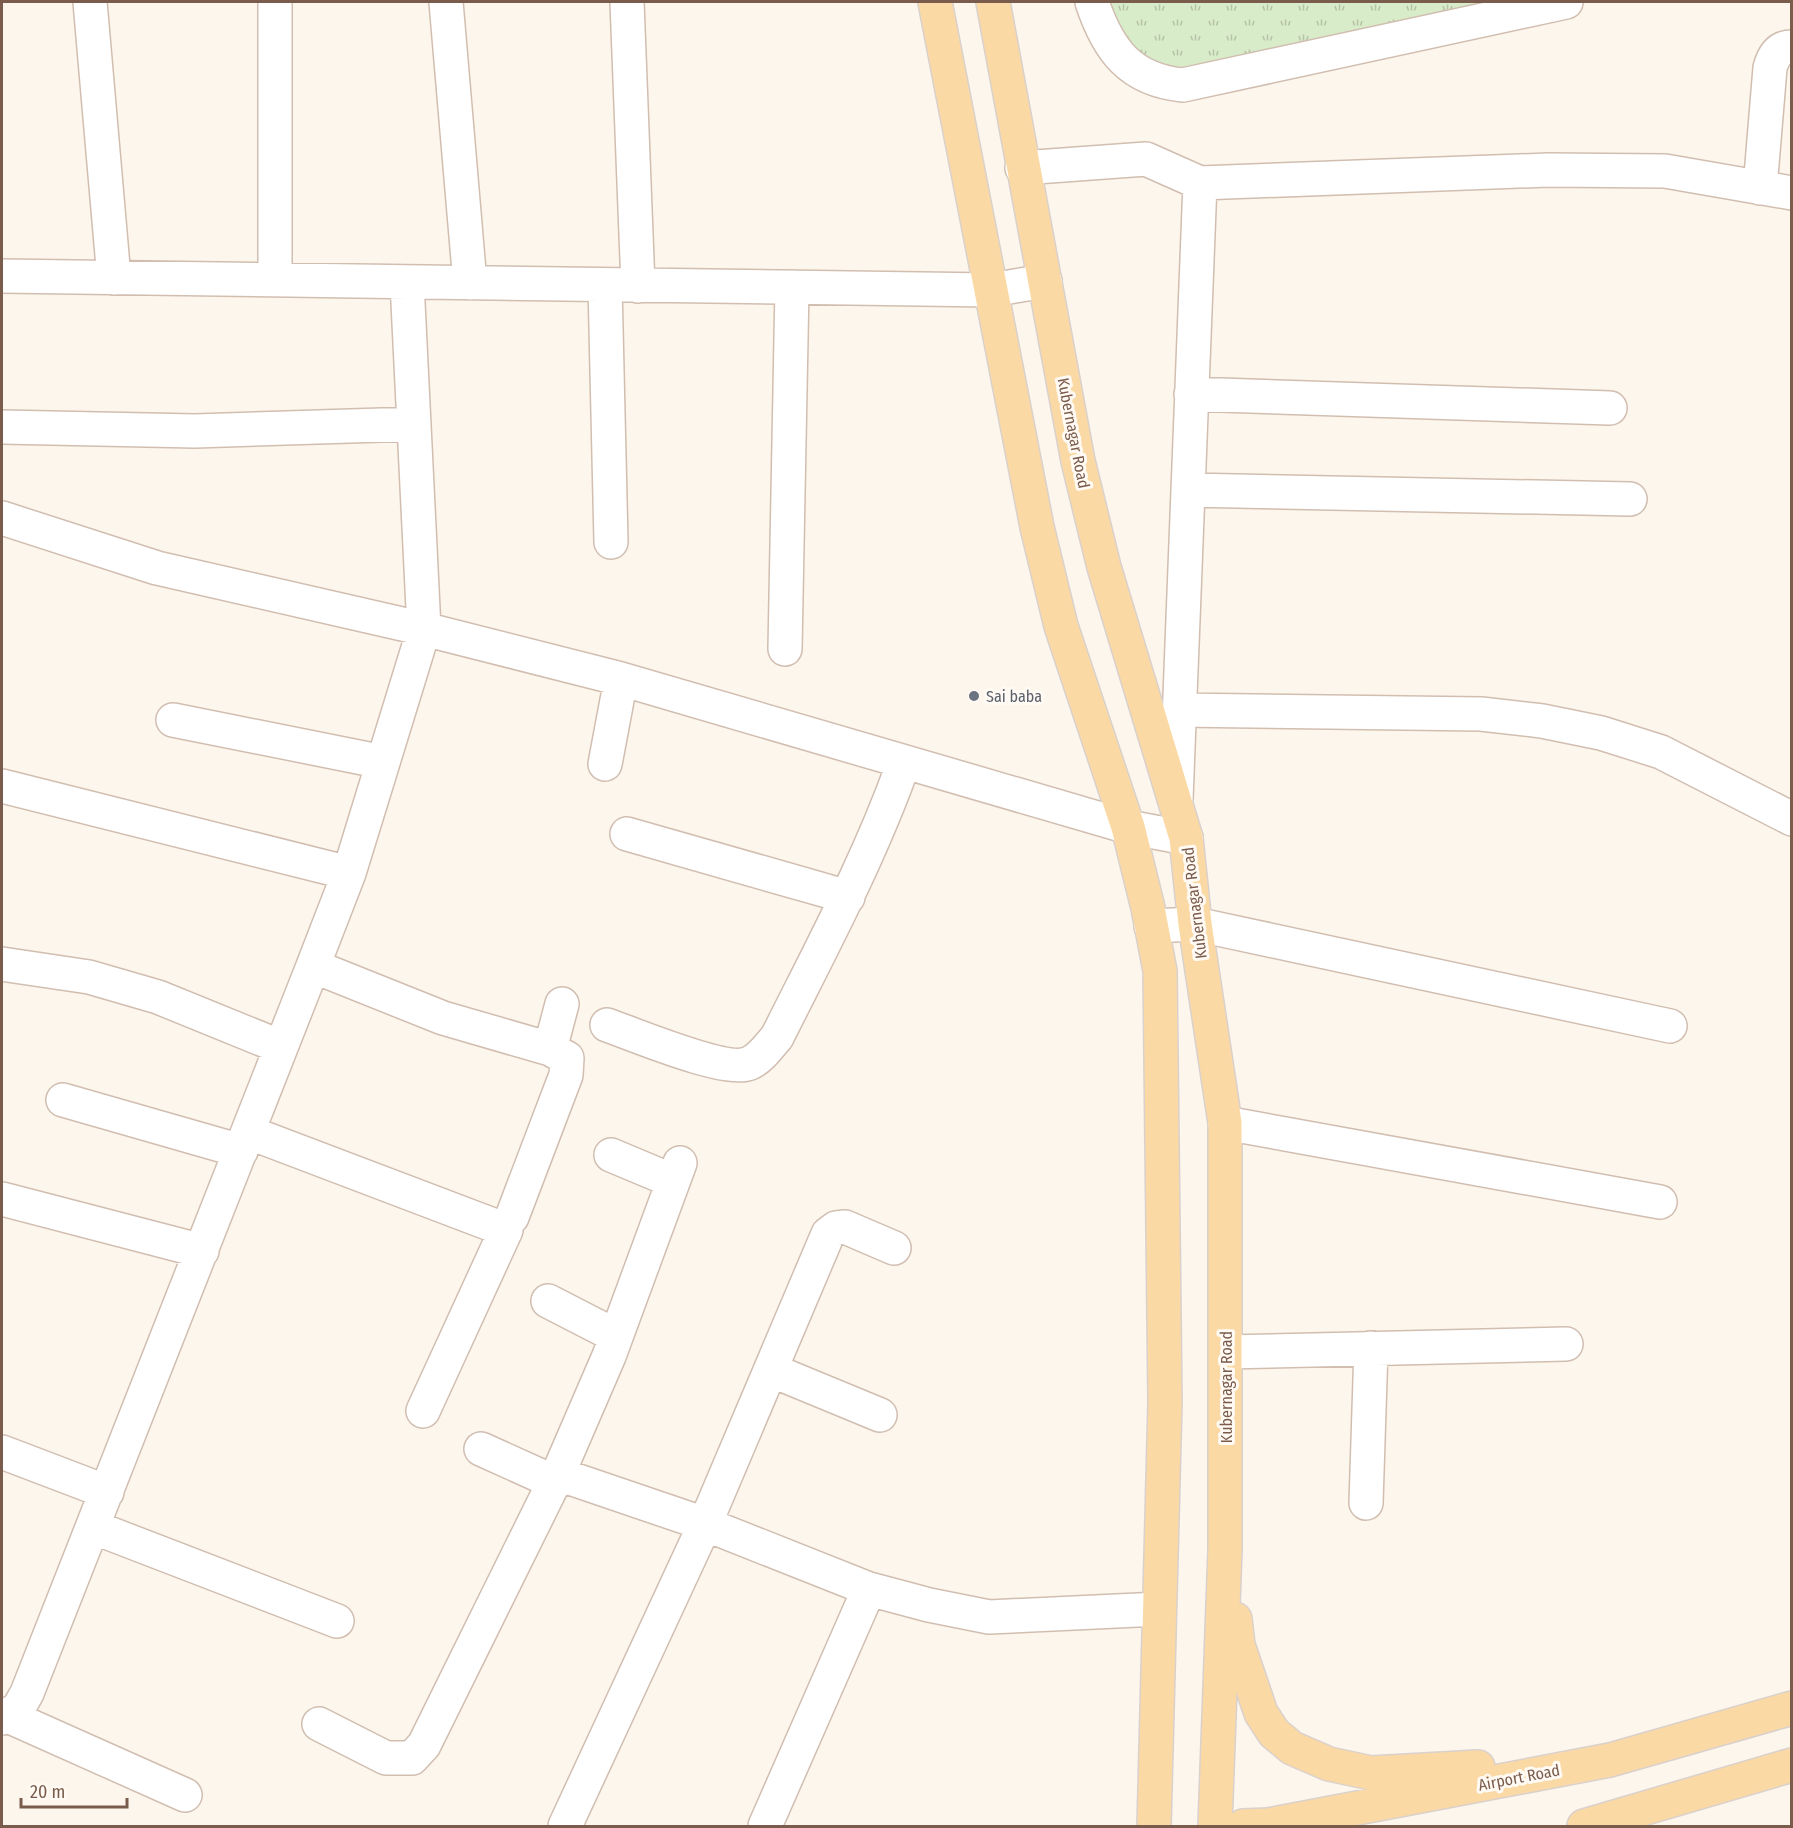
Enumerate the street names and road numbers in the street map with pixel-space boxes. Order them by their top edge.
street label: Kubernagar Road [1053,376,1094,490]
street label: Kubernagar Road [1178,846,1211,960]
street label: Kubernagar Road [1217,1331,1236,1443]
street label: Airport Road [1477,1760,1562,1795]

